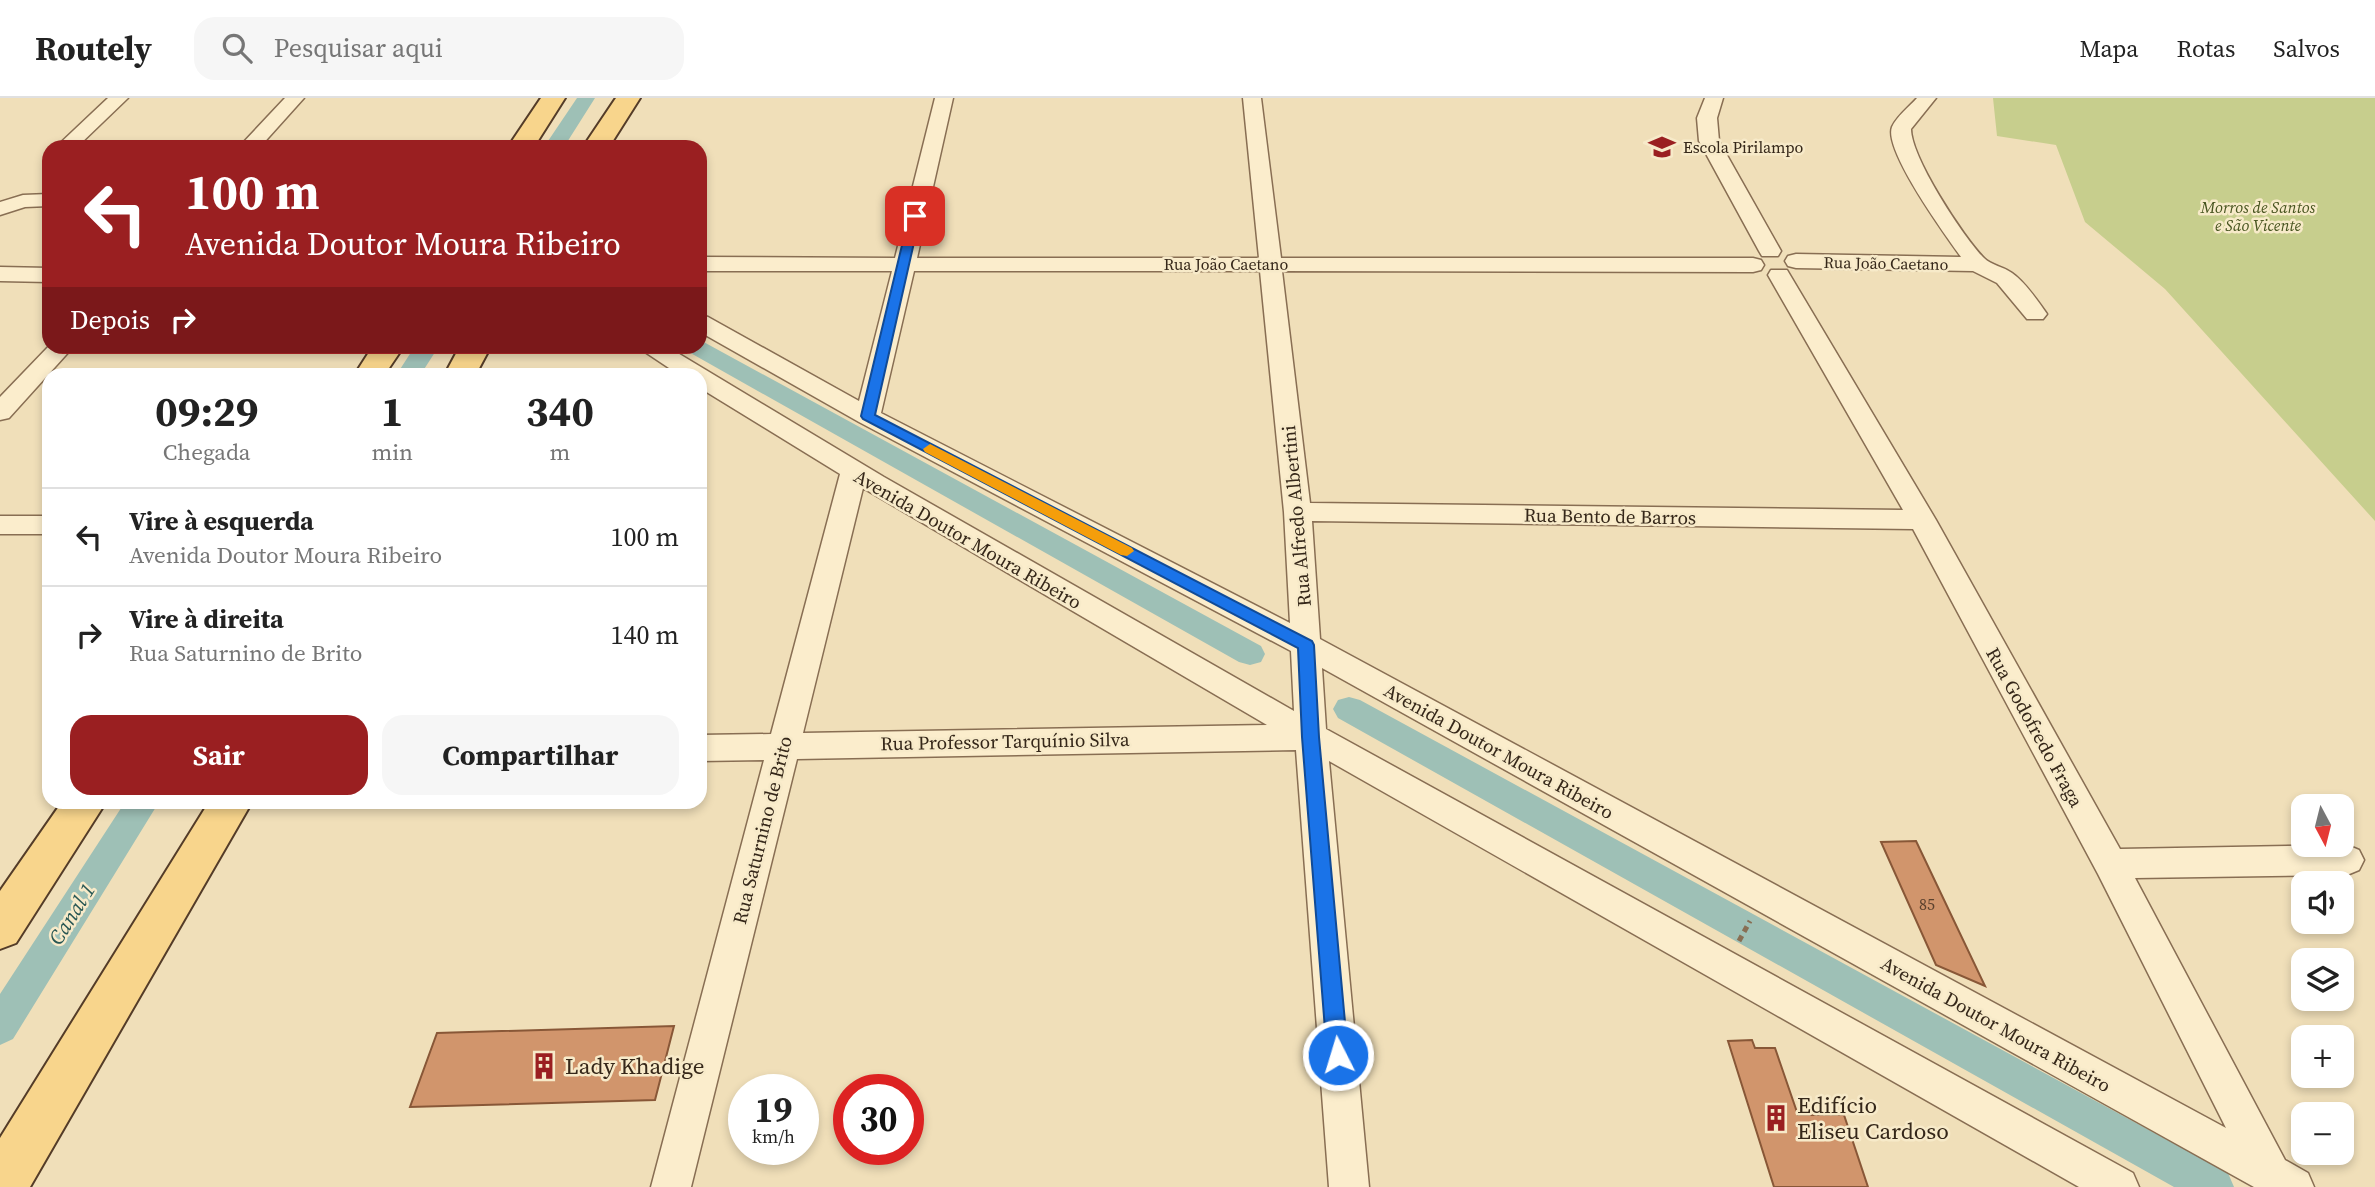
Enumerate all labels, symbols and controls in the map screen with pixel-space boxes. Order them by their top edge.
search box [194,17,684,80]
text: Routely [35,26,152,71]
icon: search [218,29,256,67]
text: Pesquisar aqui [274,30,443,66]
text: Mapa [2079,32,2139,65]
text: Rotas [2177,32,2235,65]
text: Salvos [2273,32,2340,65]
school or university icon: Escola Pirilampo [1647,132,1677,162]
place label: Escola Pirilampo [1683,136,1804,158]
text: 100 m [185,158,320,225]
icon: left [70,168,161,259]
pin [885,186,945,246]
park label: Morros de Santos e São Vicente [2200,196,2316,236]
icon: arrive [896,197,934,235]
text: Avenida Doutor Moura Ribeiro [185,222,621,266]
street label: Rua João Caetano [1823,251,1949,275]
street label: Rua João Caetano [1164,253,1289,275]
icon: right [164,301,202,339]
text: Depois [70,302,150,338]
text: 09:29 [155,382,259,440]
text: 1 [381,382,404,440]
text: 340 [526,382,594,440]
street label: Rua Alfredo Albertini [1275,424,1317,608]
text: Chegada [163,436,251,468]
text: min [371,436,413,468]
text: m [550,436,570,468]
street label: Avenida Doutor Moura Ribeiro [849,463,1087,615]
street label: Rua Bento de Barros [1524,501,1696,531]
text: Vire à esquerda [129,503,314,539]
icon: left [70,518,108,556]
text: 100 m [611,519,679,555]
text: Avenida Doutor Moura Ribeiro [129,539,442,571]
text: Vire à direita [129,601,284,637]
icon: right [70,616,108,654]
text: 140 m [611,617,679,653]
text: Rua Saturnino de Brito [129,637,362,669]
street label: Rua Godofredo Fraga [1980,642,2090,812]
street label: Avenida Doutor Moura Ribeiro [1380,677,1618,825]
button: Sair [70,715,368,795]
button: Compartilhar [382,715,679,795]
street label: Rua Professor Tarquínio Silva [880,726,1130,756]
street label: Rua Saturnino de Brito [726,733,798,927]
north arrow [2291,794,2354,858]
map controls [2291,794,2354,1165]
button: sound [2291,871,2354,934]
water label: Canal 1 [41,877,102,950]
house number: 85 [1919,893,1935,915]
button: layers [2291,948,2354,1011]
street label: Avenida Doutor Moura Ribeiro [1877,950,2115,1098]
position arrow [1301,1018,1375,1092]
button: + [2291,1025,2354,1088]
place label: Lady Khadige [565,1050,705,1082]
building icon: Lady Khadige [529,1051,559,1081]
speed limit sign: 30 [833,1074,924,1165]
text: 19 [755,1086,792,1134]
place label: Edifício Eliseu Cardoso [1797,1089,1949,1147]
button: − [2291,1102,2354,1165]
building icon: Edifício Eliseu Cardoso [1761,1103,1791,1133]
text: km/h [752,1124,795,1149]

